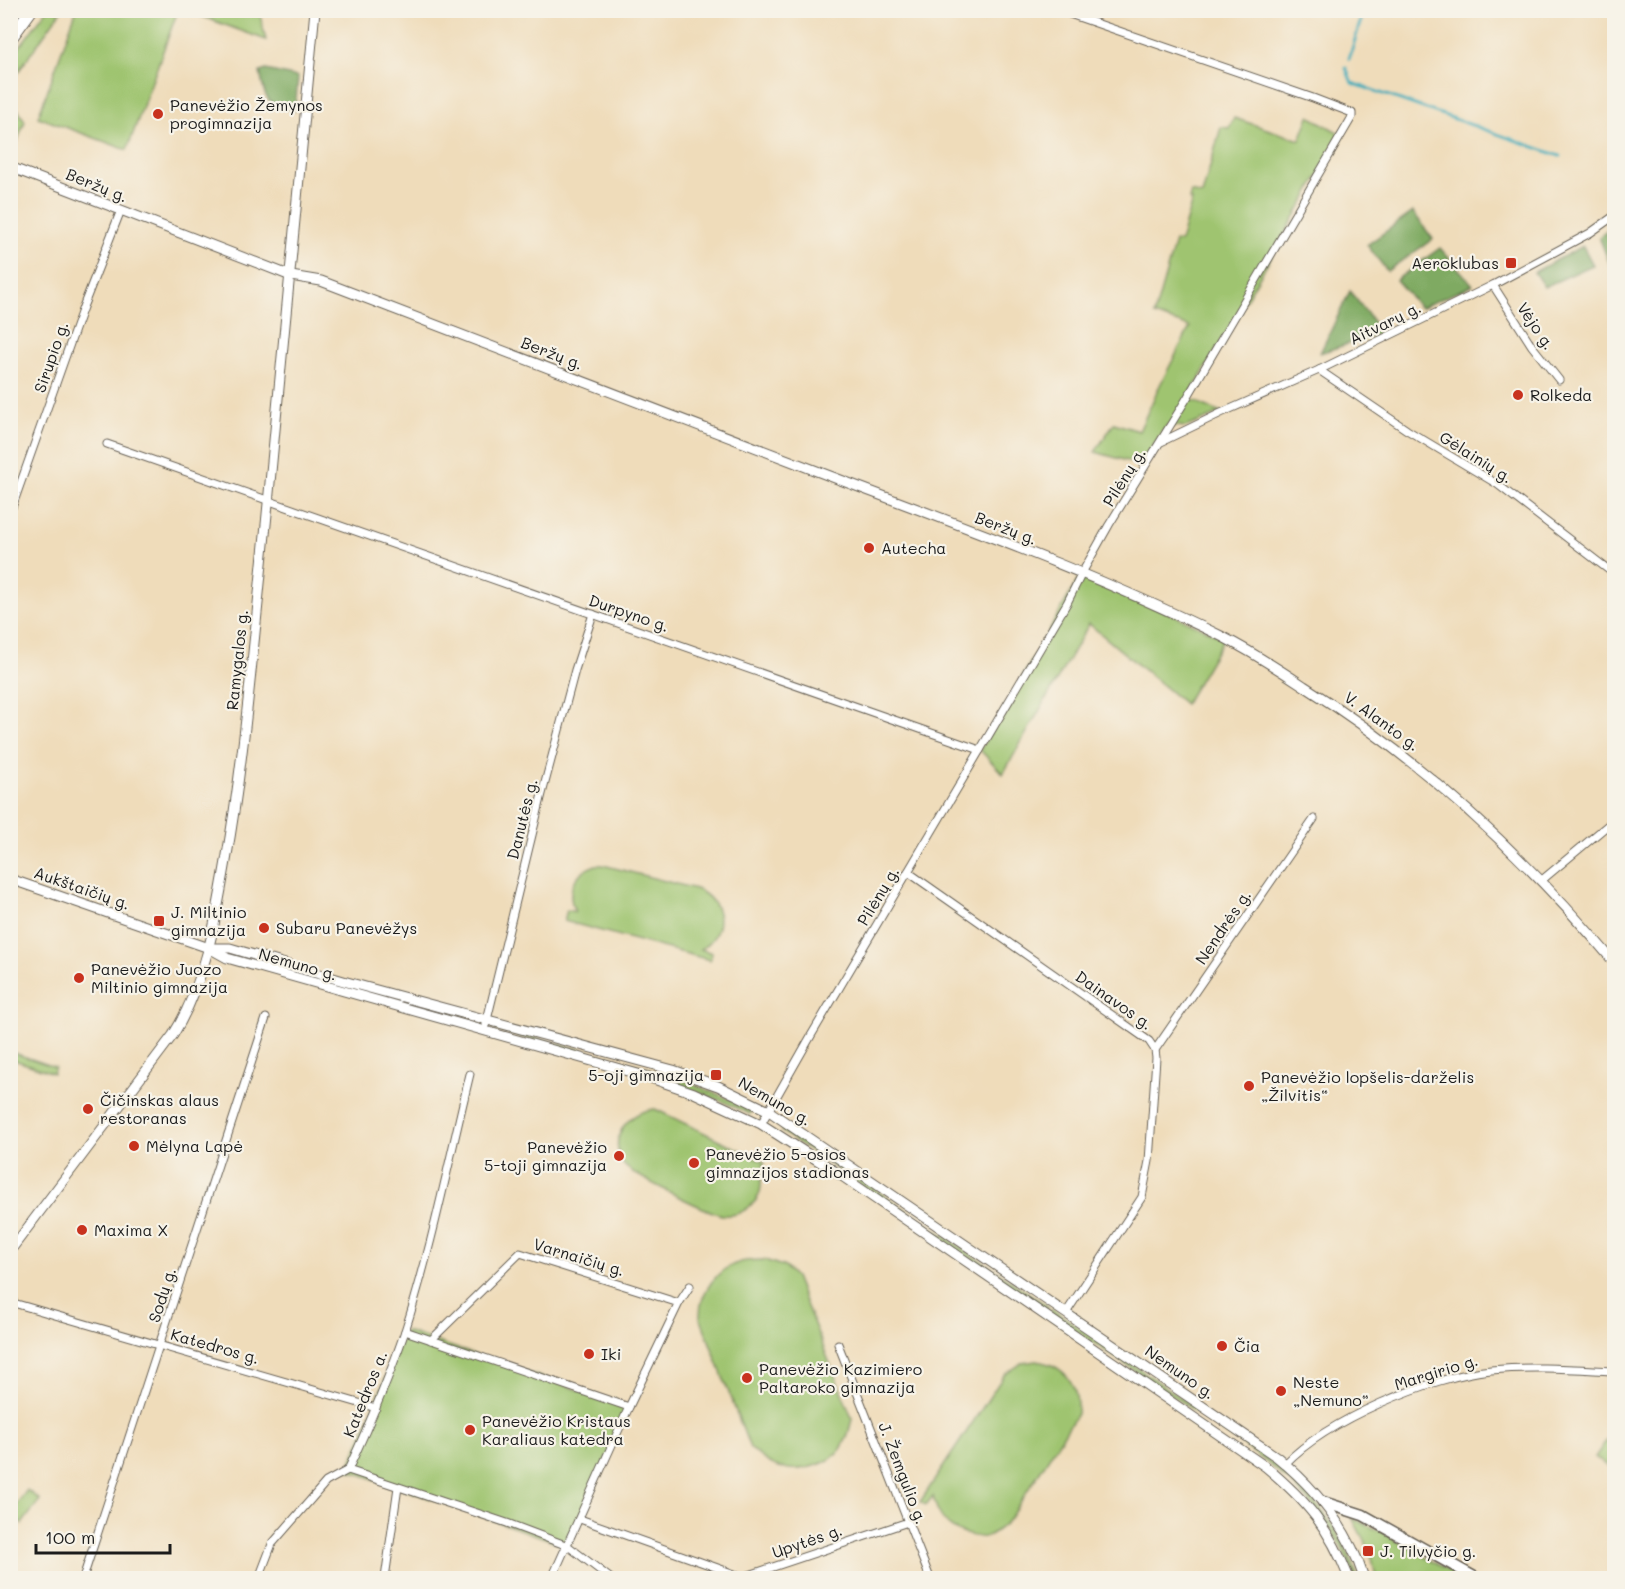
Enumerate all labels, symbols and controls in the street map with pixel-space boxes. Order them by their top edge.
place label: Panevėžio Žemynos progimnazija [170,94,323,133]
marker: Panevėžio Žemynos progimnazija [151,107,165,121]
street label: Beržų g. [63,163,131,206]
place label: Aeroklubas [1411,252,1499,273]
marker: Aeroklubas [1504,256,1518,270]
street label: Aitvarų g. [1345,296,1424,349]
street label: Vėjo g. [1513,298,1560,354]
street label: Sirupio g. [29,318,73,395]
street label: Beržų g. [518,331,586,374]
place label: Rolkeda [1530,384,1592,405]
marker: Rolkeda [1511,388,1525,402]
street label: Gėlainių g. [1436,426,1517,487]
street label: Pilėnų g. [1097,443,1150,510]
street label: Beržų g. [972,506,1040,549]
place label: Autecha [881,537,946,558]
marker: Autecha [862,541,876,555]
street label: Durpyno g. [586,589,672,636]
street label: Ramygalos g. [221,609,252,711]
street label: V. Alanto g. [1340,686,1424,755]
street label: Danutės g. [501,776,542,862]
street label: Aukštaičių g. [31,861,133,914]
street label: Pilėnų g. [852,862,903,929]
street label: Nendrės g. [1190,885,1255,968]
place label: J. Miltinio gimnazija [171,901,247,940]
marker: J. Miltinio gimnazija [152,914,166,928]
place label: Subaru Panevėžys [276,917,417,938]
marker: Subaru Panevėžys [257,921,271,935]
street label: Nemuno g. [256,942,340,985]
place label: Panevėžio Juozo Miltinio gimnazija [91,958,228,997]
street label: Dainavos g. [1072,965,1157,1034]
marker: Panevėžio Juozo Miltinio gimnazija [72,971,86,985]
place label: 5-oji gimnazija [588,1064,704,1085]
place label: Panevėžio lopšelis-darželis „Žilvitis“ [1261,1066,1474,1105]
marker: 5-oji gimnazija [709,1068,723,1082]
street label: Nemuno g. [735,1071,815,1130]
marker: Panevėžio lopšelis-darželis „Žilvitis“ [1242,1079,1256,1093]
place label: Čičinskas alaus restoranas [100,1089,219,1128]
marker: Čičinskas alaus restoranas [81,1102,95,1116]
place label: Mėlyna Lapė [146,1135,243,1156]
place label: Panevėžio 5-toji gimnazija [484,1136,607,1175]
marker: Mėlyna Lapė [127,1139,141,1153]
place label: Panevėžio 5-osios gimnazijos stadionas [706,1143,869,1182]
marker: Panevėžio 5-toji gimnazija [612,1149,626,1163]
marker: Panevėžio 5-osios gimnazijos stadionas [687,1156,701,1170]
place label: Maxima X [94,1219,168,1240]
marker: Maxima X [75,1223,89,1237]
street label: Varnaičių g. [531,1233,627,1280]
street label: Sodų g. [143,1265,180,1325]
street label: Katedros g. [168,1323,262,1368]
place label: Čia [1234,1335,1260,1356]
marker: Čia [1215,1339,1229,1353]
street label: Nemuno g. [1141,1340,1219,1403]
place label: Iki [601,1343,621,1364]
street label: Katedros a. [338,1347,391,1440]
marker: Iki [582,1347,596,1361]
street label: Margirio g. [1391,1349,1480,1394]
place label: Panevėžio Kazimiero Paltaroko gimnazija [759,1358,922,1397]
marker: Panevėžio Kazimiero Paltaroko gimnazija [740,1371,754,1385]
place label: Neste „Nemuno“ [1293,1371,1369,1410]
marker: Neste „Nemuno“ [1274,1384,1288,1398]
place label: Panevėžio Kristaus Karaliaus katedra [482,1410,631,1449]
street label: J. Žemgulio g. [874,1419,933,1527]
marker: Panevėžio Kristaus Karaliaus katedra [463,1423,477,1437]
scale bar [36,1517,170,1555]
street label: Upytės g. [769,1519,845,1562]
text: 100 m [45,1525,95,1549]
place label: J. Tilvyčio g. [1380,1540,1476,1561]
marker: J. Tilvyčio g. [1361,1544,1375,1558]

